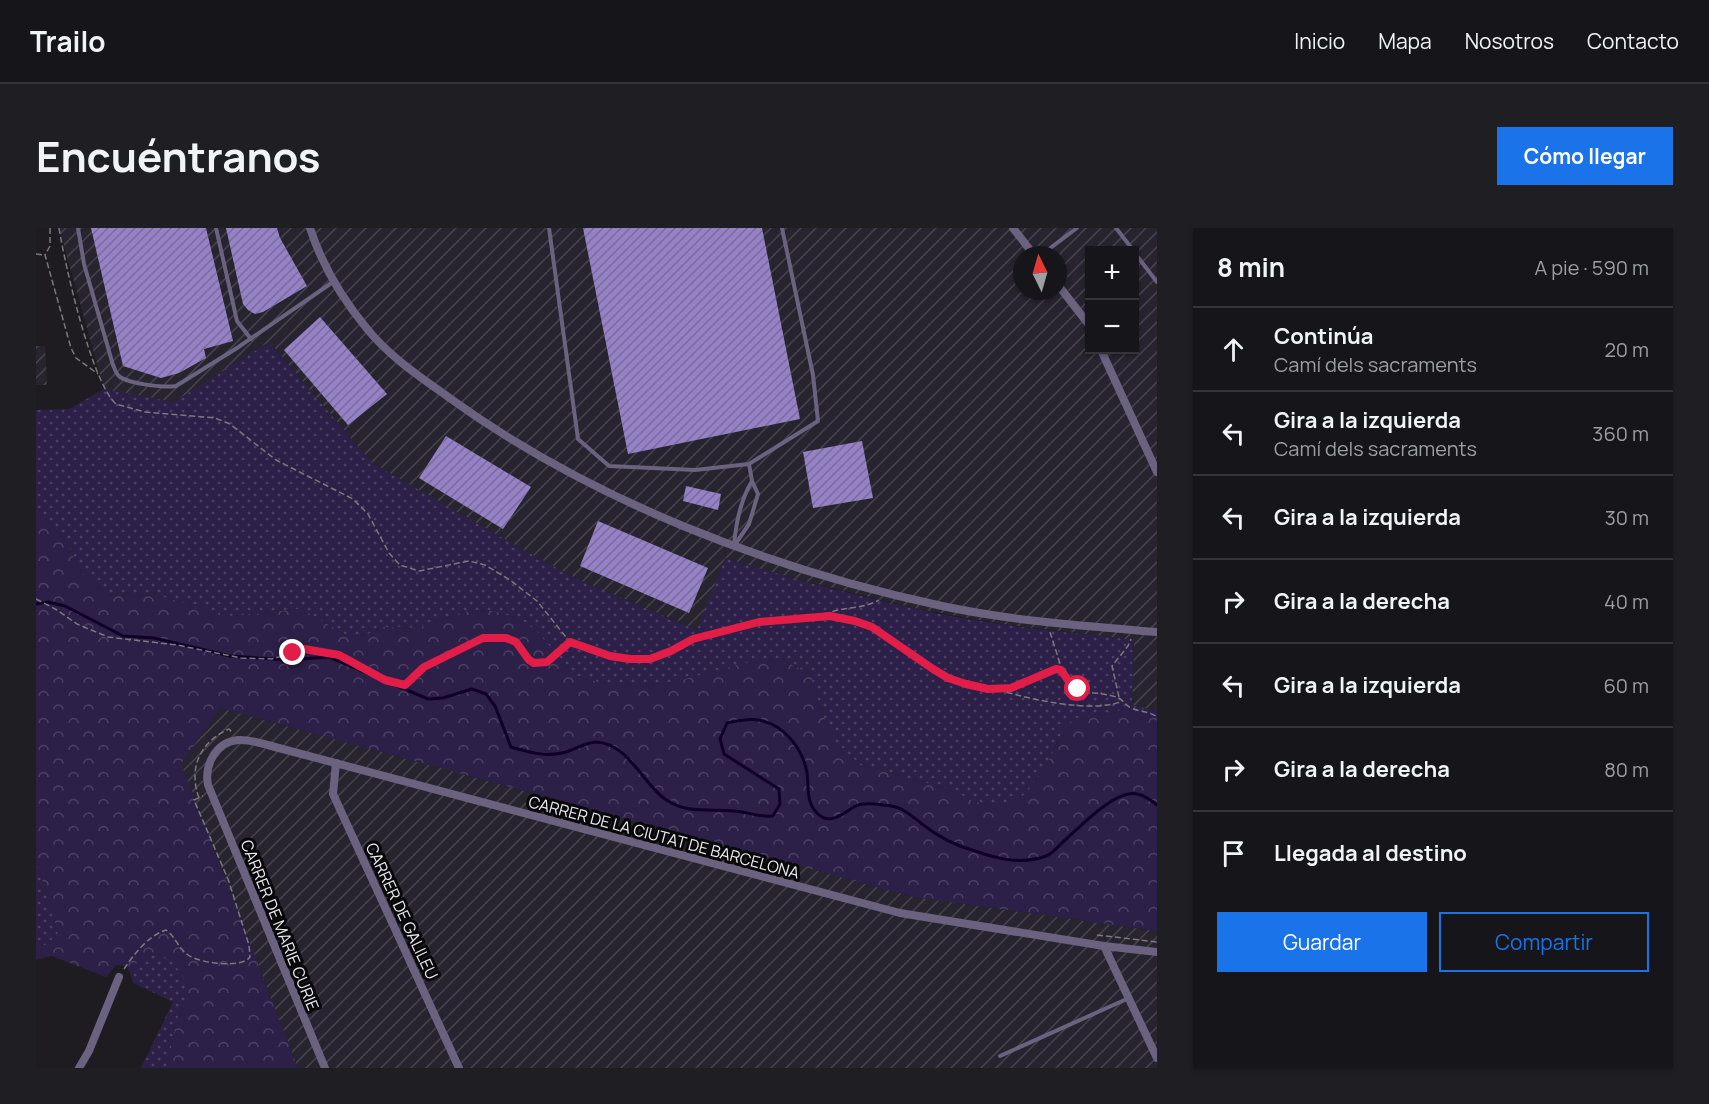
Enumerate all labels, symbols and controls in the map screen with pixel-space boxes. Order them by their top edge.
text: Trailo [30,22,106,60]
text: Inicio [1294,27,1345,55]
text: Mapa [1378,27,1432,55]
text: Nosotros [1465,27,1554,55]
text: Contacto [1587,27,1679,55]
text: Encuéntranos [36,127,321,185]
button: Cómo llegar [1497,127,1673,185]
north arrow [1013,246,1067,300]
map controls [1085,246,1139,354]
button: + [1085,246,1139,300]
text: 8 min [1217,249,1285,285]
text: A pie · 590 m [1534,254,1649,281]
button: − [1085,300,1139,354]
text: Continúa [1274,321,1374,351]
icon: ahead [1217,333,1250,366]
text: 20 m [1604,336,1649,363]
text: Camí dels sacraments [1274,351,1477,378]
text: Gira a la izquierda [1274,405,1461,435]
icon: left [1217,417,1250,450]
text: 360 m [1592,420,1649,447]
text: Camí dels sacraments [1274,435,1477,462]
icon: left [1217,501,1250,534]
text: Gira a la izquierda [1274,502,1461,532]
text: 30 m [1605,504,1649,531]
icon: right [1217,585,1250,618]
text: Gira a la derecha [1274,586,1450,616]
text: 40 m [1604,588,1649,615]
route end [279,639,305,665]
icon: left [1217,669,1250,702]
text: Gira a la izquierda [1274,670,1461,700]
text: 60 m [1603,672,1649,699]
route start [1064,675,1090,701]
icon: right [1217,753,1250,786]
text: Gira a la derecha [1274,754,1450,784]
text: 80 m [1604,756,1649,783]
street label: CARRER DE LA CIUTAT DE BARCELONA [526,790,802,884]
street label: CARRER DE MARIE CURIE [236,836,324,1014]
icon: arrive [1217,837,1250,870]
text: Llegada al destino [1274,838,1467,868]
street label: CARRER DE GALILEU [361,839,443,983]
button: Guardar [1217,912,1427,972]
button: Compartir [1439,912,1649,972]

